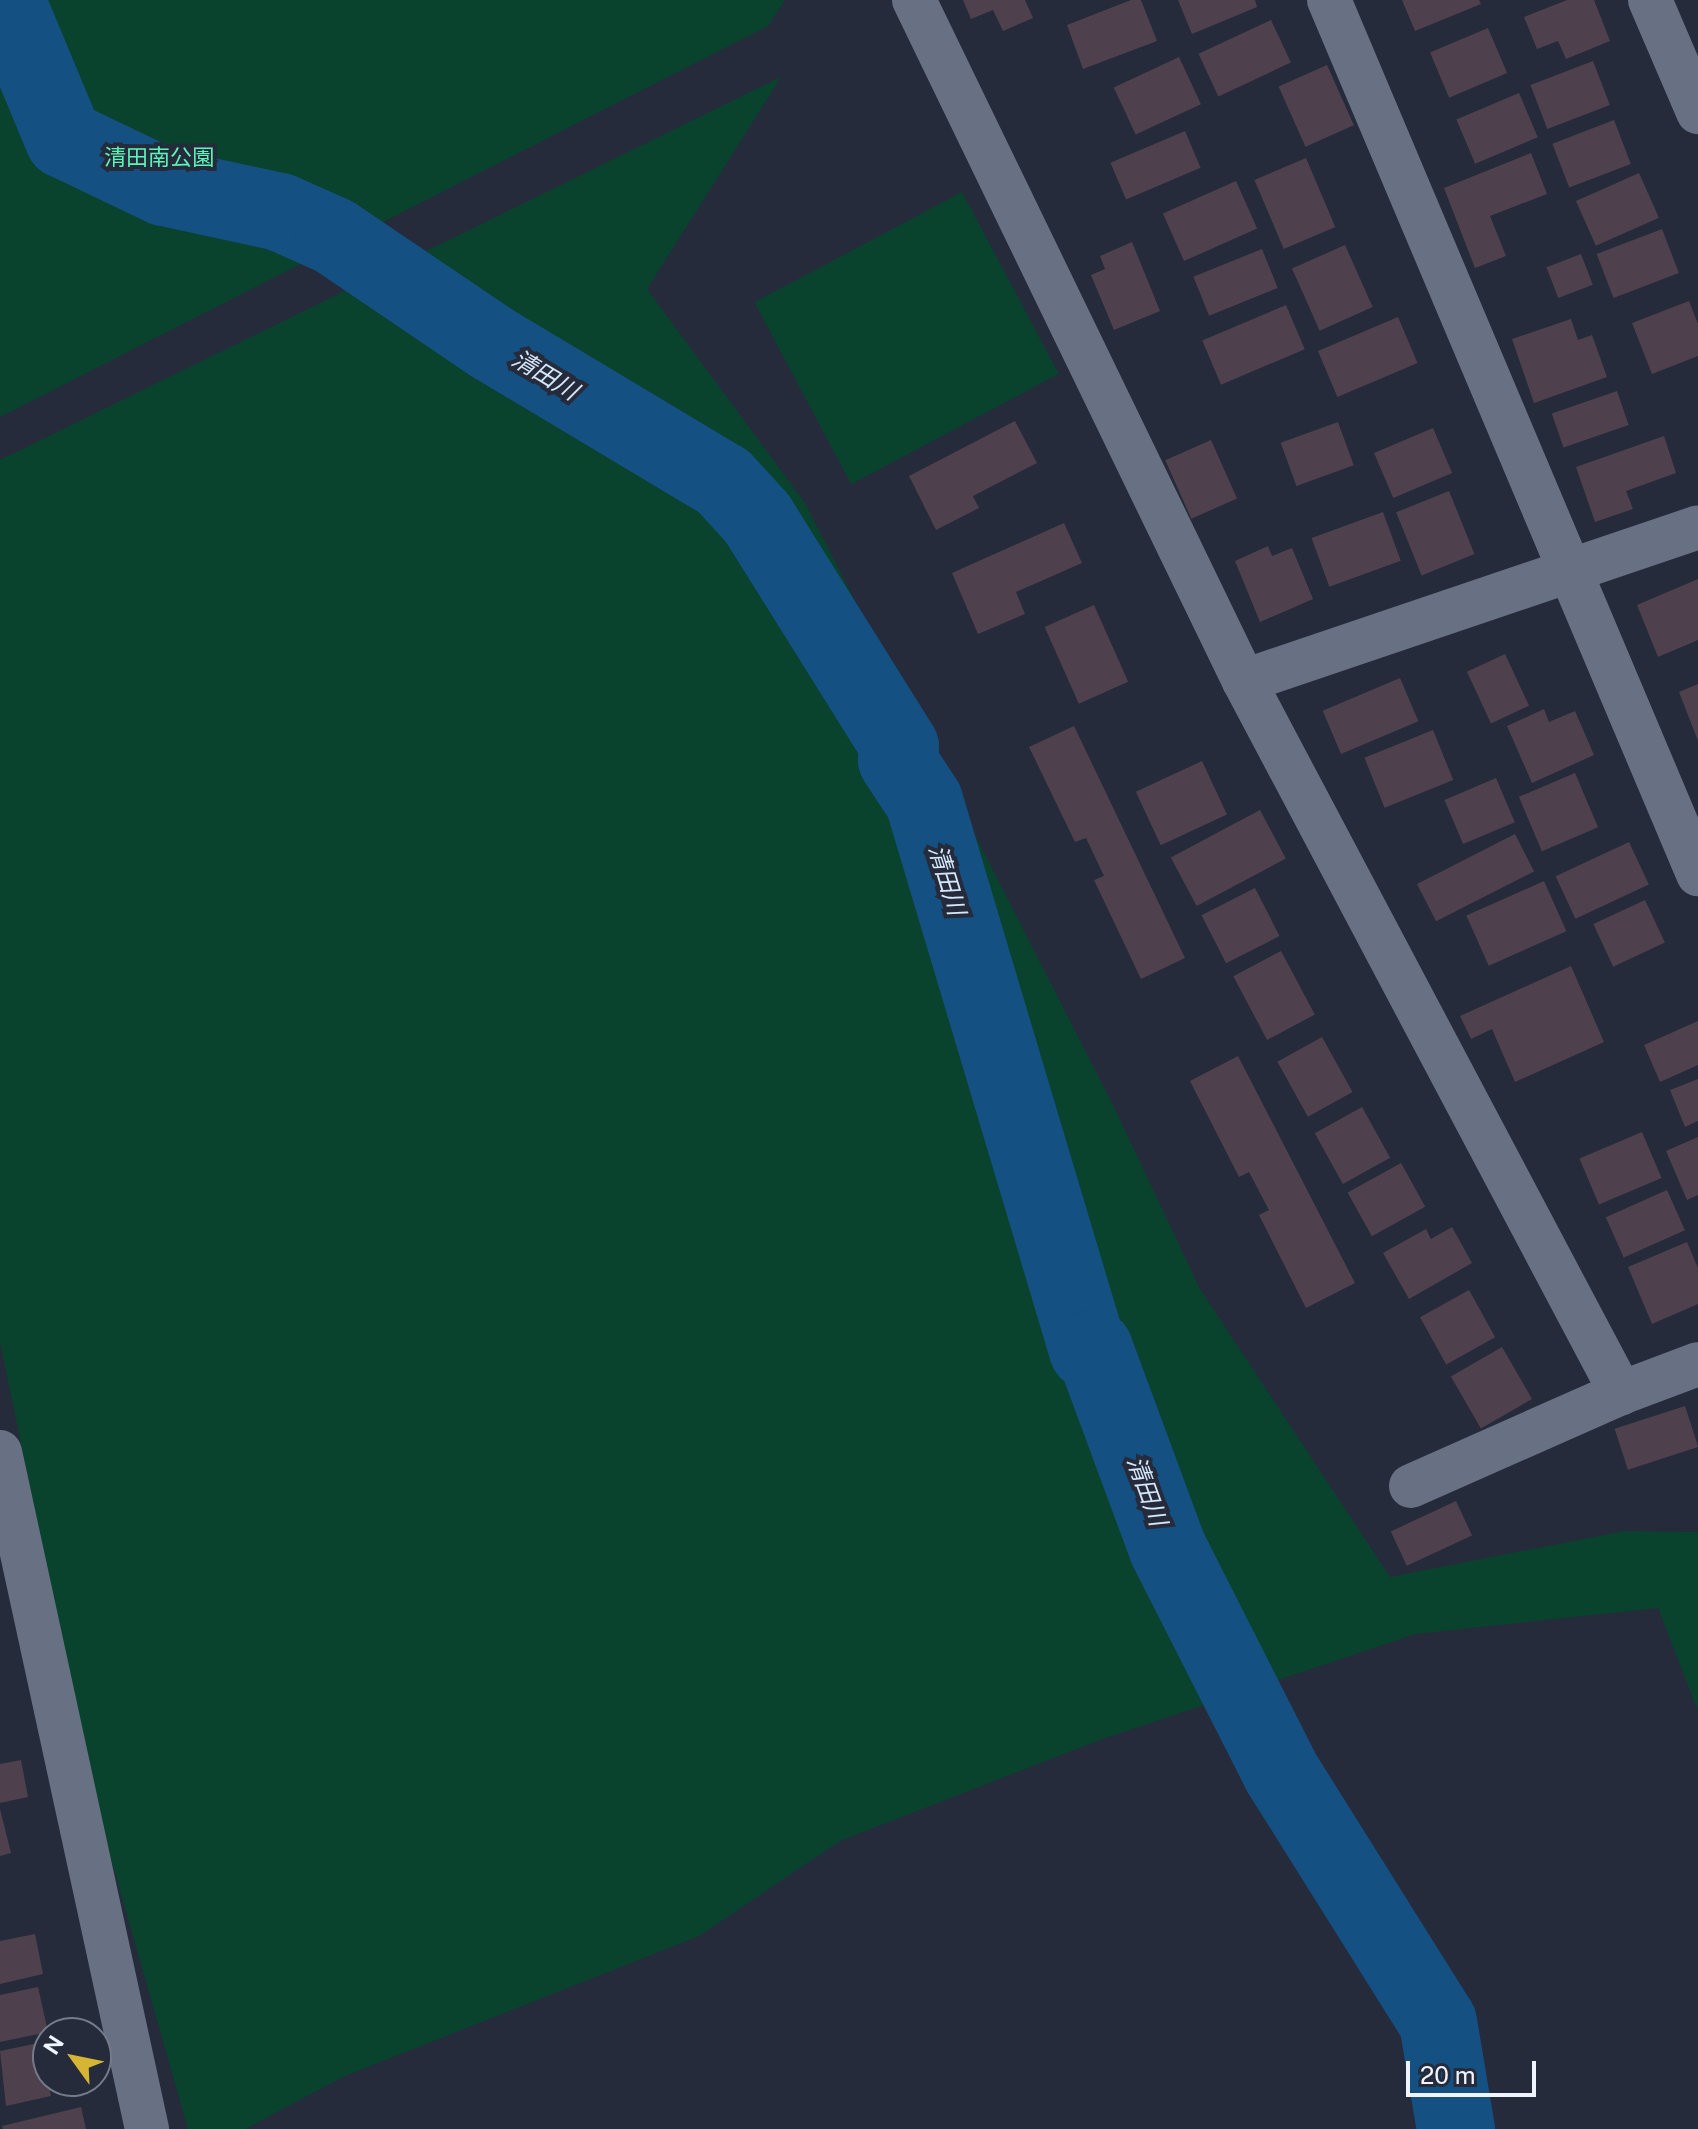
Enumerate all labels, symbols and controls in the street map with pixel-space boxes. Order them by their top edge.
park label: 清田南公園 [104,145,214,171]
water label: 清田川 [507,344,583,406]
water label: 清田川 [923,841,971,919]
water label: 清田川 [1121,1452,1173,1530]
north arrow [32,2017,112,2097]
text: N [38,2031,69,2059]
scale bar [1410,2045,1540,2095]
text: 20 m [1420,2061,1476,2089]

